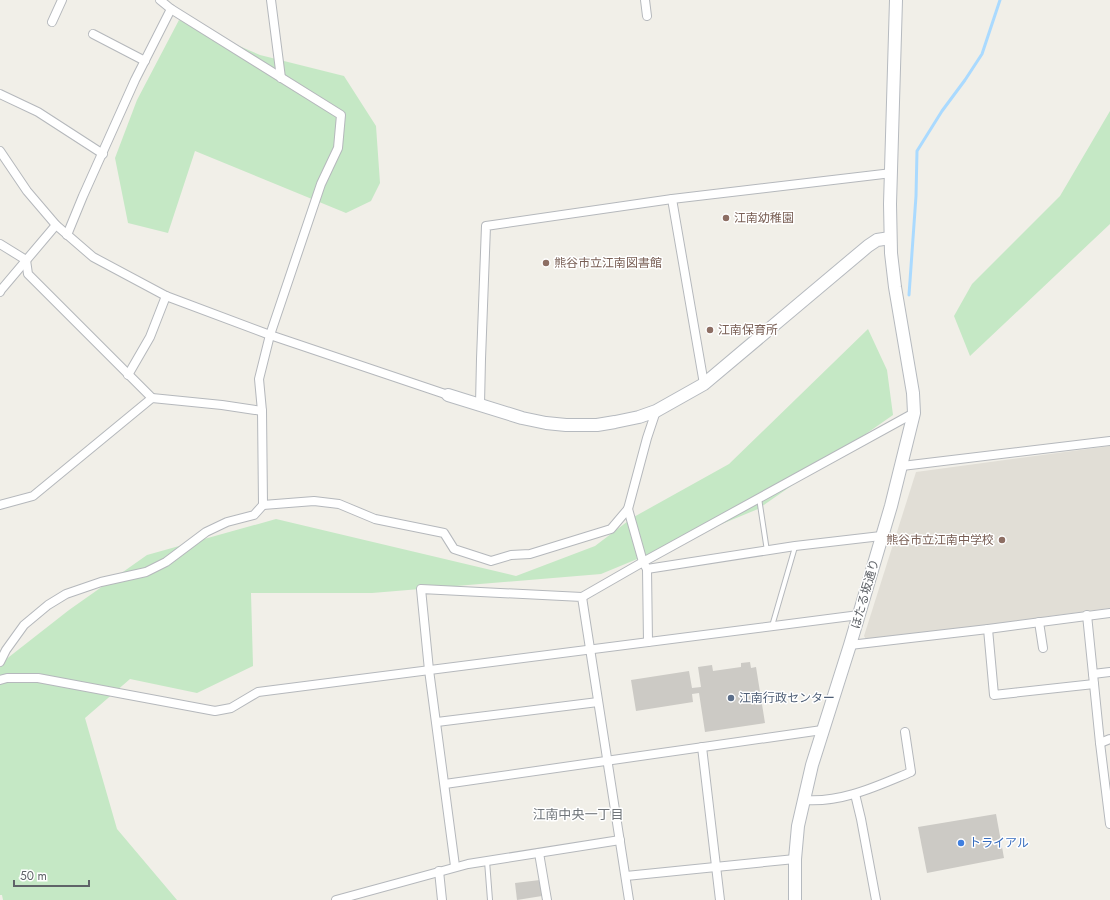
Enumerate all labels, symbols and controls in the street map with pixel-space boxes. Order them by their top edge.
place label: 江南幼稚園 [734,209,794,227]
marker: 江南幼稚園 [721,213,731,223]
place label: 熊谷市立江南図書館 [554,254,662,272]
marker: 熊谷市立江南図書館 [541,258,551,268]
place label: 江南保育所 [718,321,778,339]
marker: 江南保育所 [705,325,715,335]
place label: 熊谷市立江南中学校 [886,531,994,549]
marker: 熊谷市立江南中学校 [997,535,1007,545]
street label: ほたる坂通り [846,557,884,631]
place label: 江南行政センター [739,689,835,707]
marker: 江南行政センター [726,693,736,703]
district label: 江南中央一丁目 [532,805,624,824]
place label: トライアル [969,834,1029,852]
marker: トライアル [956,838,966,848]
scale bar [14,862,89,888]
text: 50 m [20,867,47,885]

